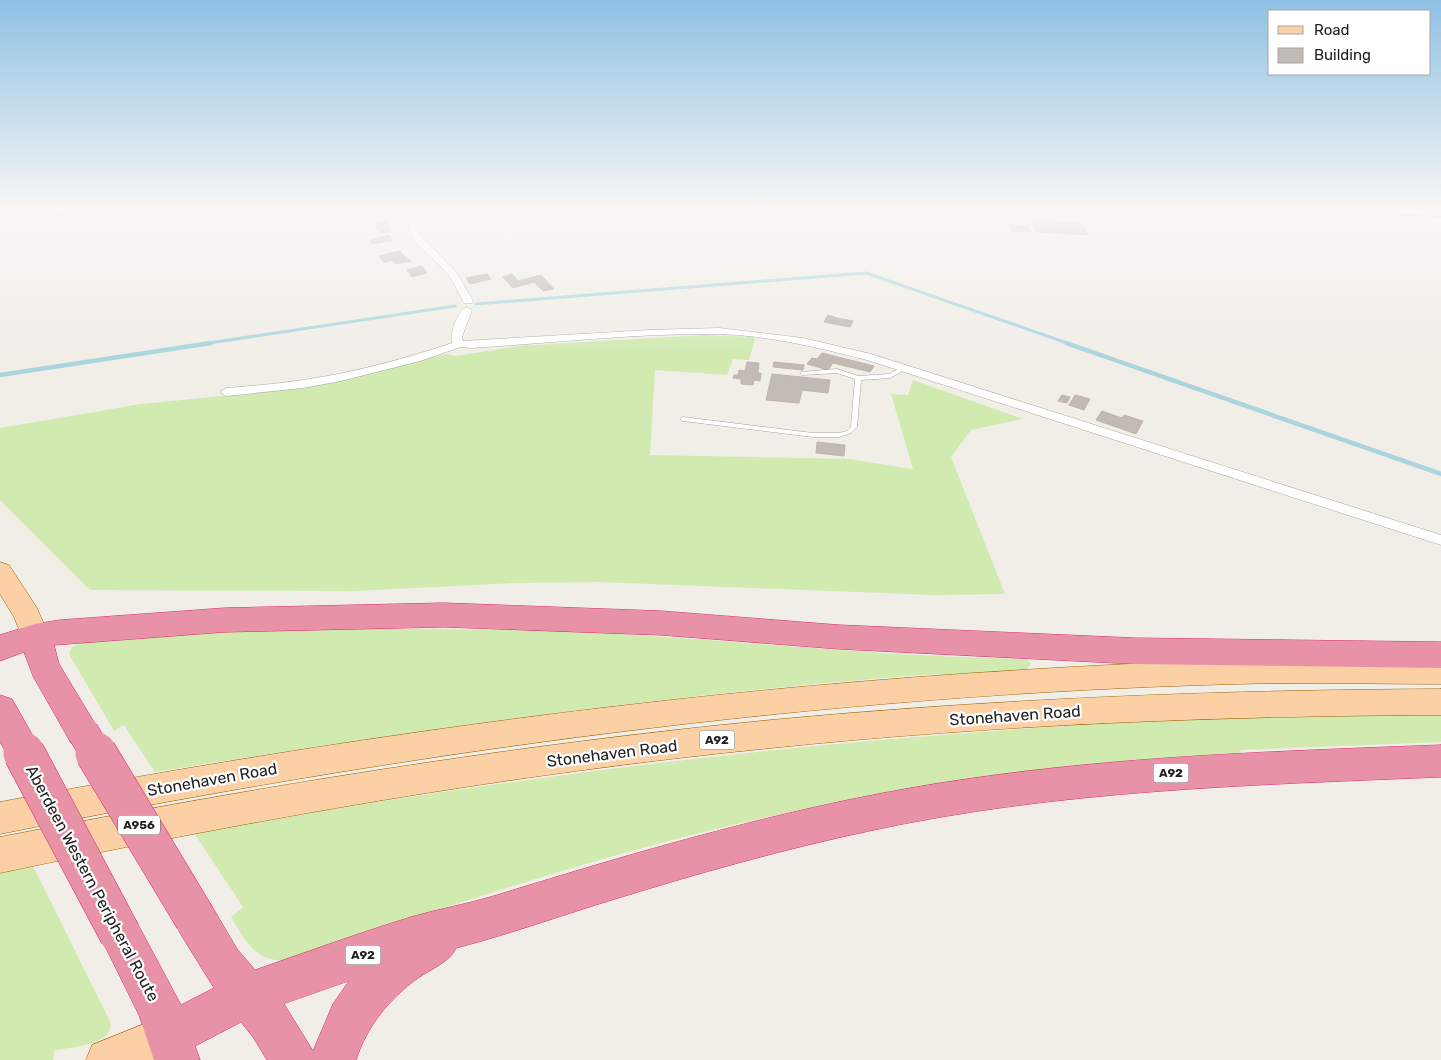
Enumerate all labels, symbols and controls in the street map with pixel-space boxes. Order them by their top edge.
legend [1268,10,1431,75]
text: Road [1314,21,1350,39]
text: Building [1314,46,1371,64]
street label: Stonehaven Road [949,701,1081,730]
road number: A92 [700,730,734,750]
street label: Stonehaven Road [546,736,678,771]
street label: Stonehaven Road [146,759,279,800]
street label: Aberdeen Western Peripheral Route [22,762,163,1005]
road number: A92 [1154,764,1188,782]
road number: A956 [118,816,160,834]
road number: A92 [346,946,380,964]

